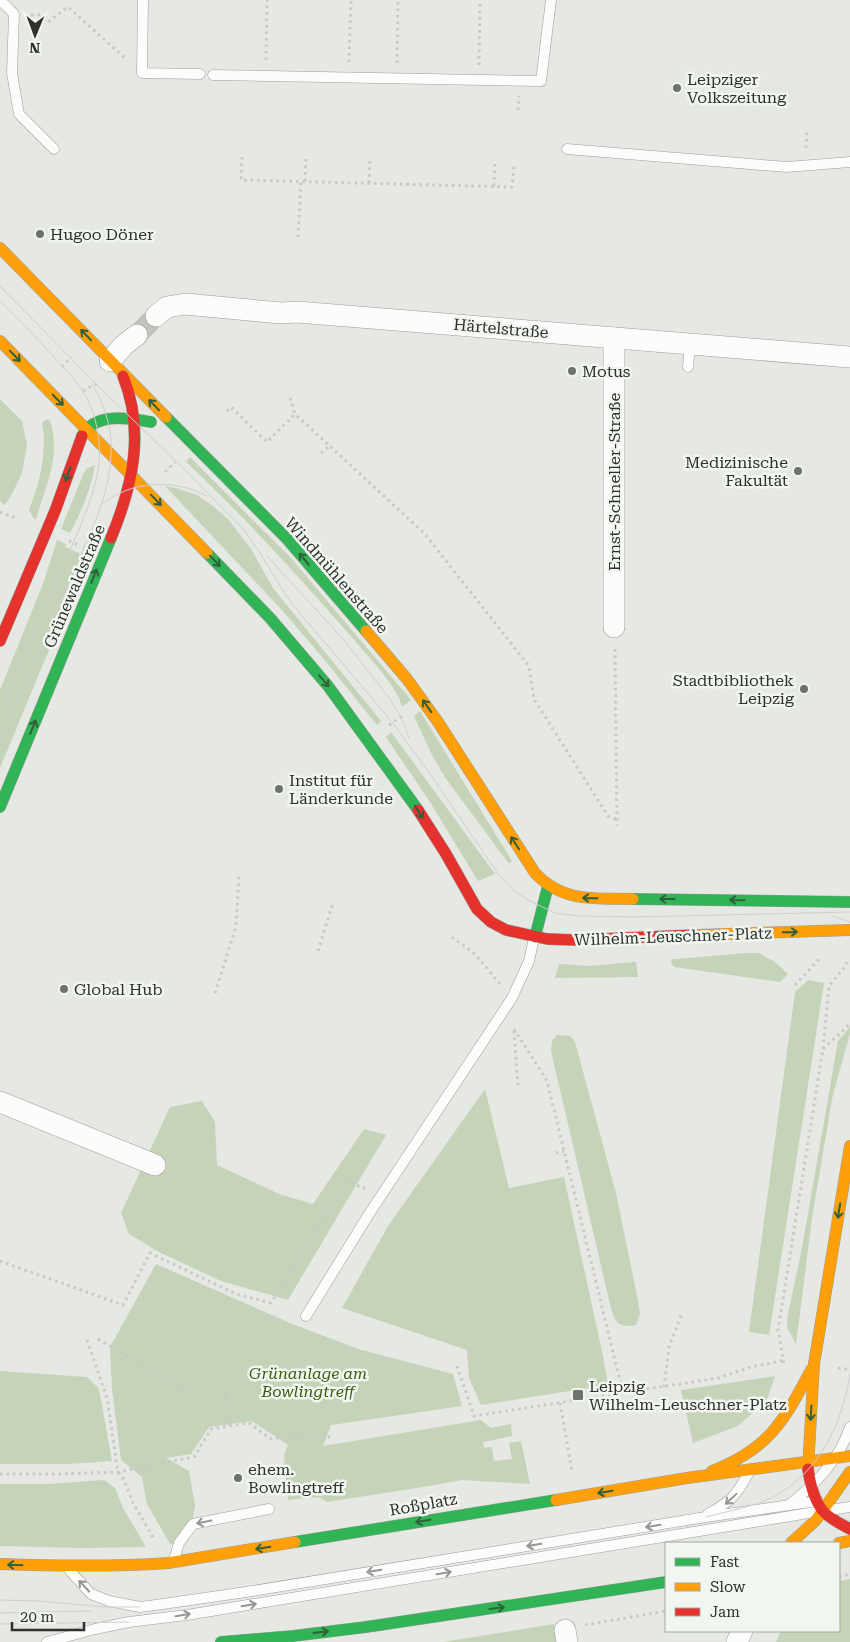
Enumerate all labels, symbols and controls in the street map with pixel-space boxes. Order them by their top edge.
north arrow [10,10,60,60]
text: N [29,40,40,56]
place label: Leipziger Volkszeitung [687,70,787,107]
marker: Leipziger Volkszeitung [671,82,683,94]
place label: Hugoo Döner [50,225,154,244]
marker: Hugoo Döner [34,228,46,240]
street label: Härtelstraße [453,315,550,342]
one-way arrow [80,329,92,342]
one-way arrow [9,350,21,363]
place label: Motus [582,362,631,381]
marker: Motus [566,365,578,377]
street label: Ernst-Schneller-Straße [605,393,624,571]
one-way arrow [52,394,64,407]
one-way arrow [148,399,160,411]
place label: Medizinische Fakultät [685,453,788,490]
marker: Medizinische Fakultät [792,465,804,477]
one-way arrow [63,466,72,481]
one-way arrow [150,493,162,506]
street label: Windmühlenstraße [281,513,392,638]
street label: Grünewaldstraße [40,521,109,651]
one-way arrow [298,553,309,566]
one-way arrow [209,554,221,567]
one-way arrow [90,569,100,584]
place label: Stadtbibliothek Leipzig [673,671,795,708]
one-way arrow [318,674,330,687]
marker: Stadtbibliothek Leipzig [798,683,810,695]
one-way arrow [422,699,432,713]
one-way arrow [29,720,38,735]
place label: Institut für Länderkunde [289,771,393,808]
marker: Institut für Länderkunde [273,783,285,795]
one-way arrow [415,805,425,819]
one-way arrow [510,836,520,850]
one-way arrow [582,893,598,903]
one-way arrow [659,894,676,904]
one-way arrow [729,895,746,905]
street label: Wilhelm-Leuschner-Platz [574,924,773,949]
one-way arrow [782,927,798,937]
place label: Global Hub [74,980,163,999]
marker: Global Hub [58,983,70,995]
one-way arrow [834,1203,844,1219]
park label: Grünanlage am Bowlingtreff [249,1364,367,1401]
place label: Leipzig Wilhelm-Leuschner-Platz [589,1377,787,1414]
marker: Leipzig Wilhelm-Leuschner-Platz [571,1388,585,1402]
one-way arrow [807,1405,816,1421]
place label: ehem. Bowlingtreff [248,1460,344,1497]
marker: ehem. Bowlingtreff [232,1472,244,1484]
one-way arrow [597,1487,613,1497]
street label: Roßplatz [388,1489,459,1520]
one-way arrow [724,1493,737,1505]
one-way arrow [416,1516,432,1526]
one-way arrow [196,1517,212,1527]
one-way arrow [645,1521,661,1531]
one-way arrow [526,1540,542,1550]
legend [665,1542,840,1632]
one-way arrow [255,1543,271,1553]
text: Fast [710,1553,740,1571]
one-way arrow [8,1560,24,1569]
one-way arrow [366,1566,382,1576]
one-way arrow [436,1568,452,1578]
text: Slow [710,1578,746,1596]
one-way arrow [78,1580,90,1593]
one-way arrow [241,1599,257,1609]
scale bar [12,1600,85,1632]
one-way arrow [489,1603,505,1613]
text: Jam [710,1603,740,1621]
text: 20 m [20,1608,55,1626]
one-way arrow [174,1610,190,1620]
one-way arrow [313,1627,329,1637]

